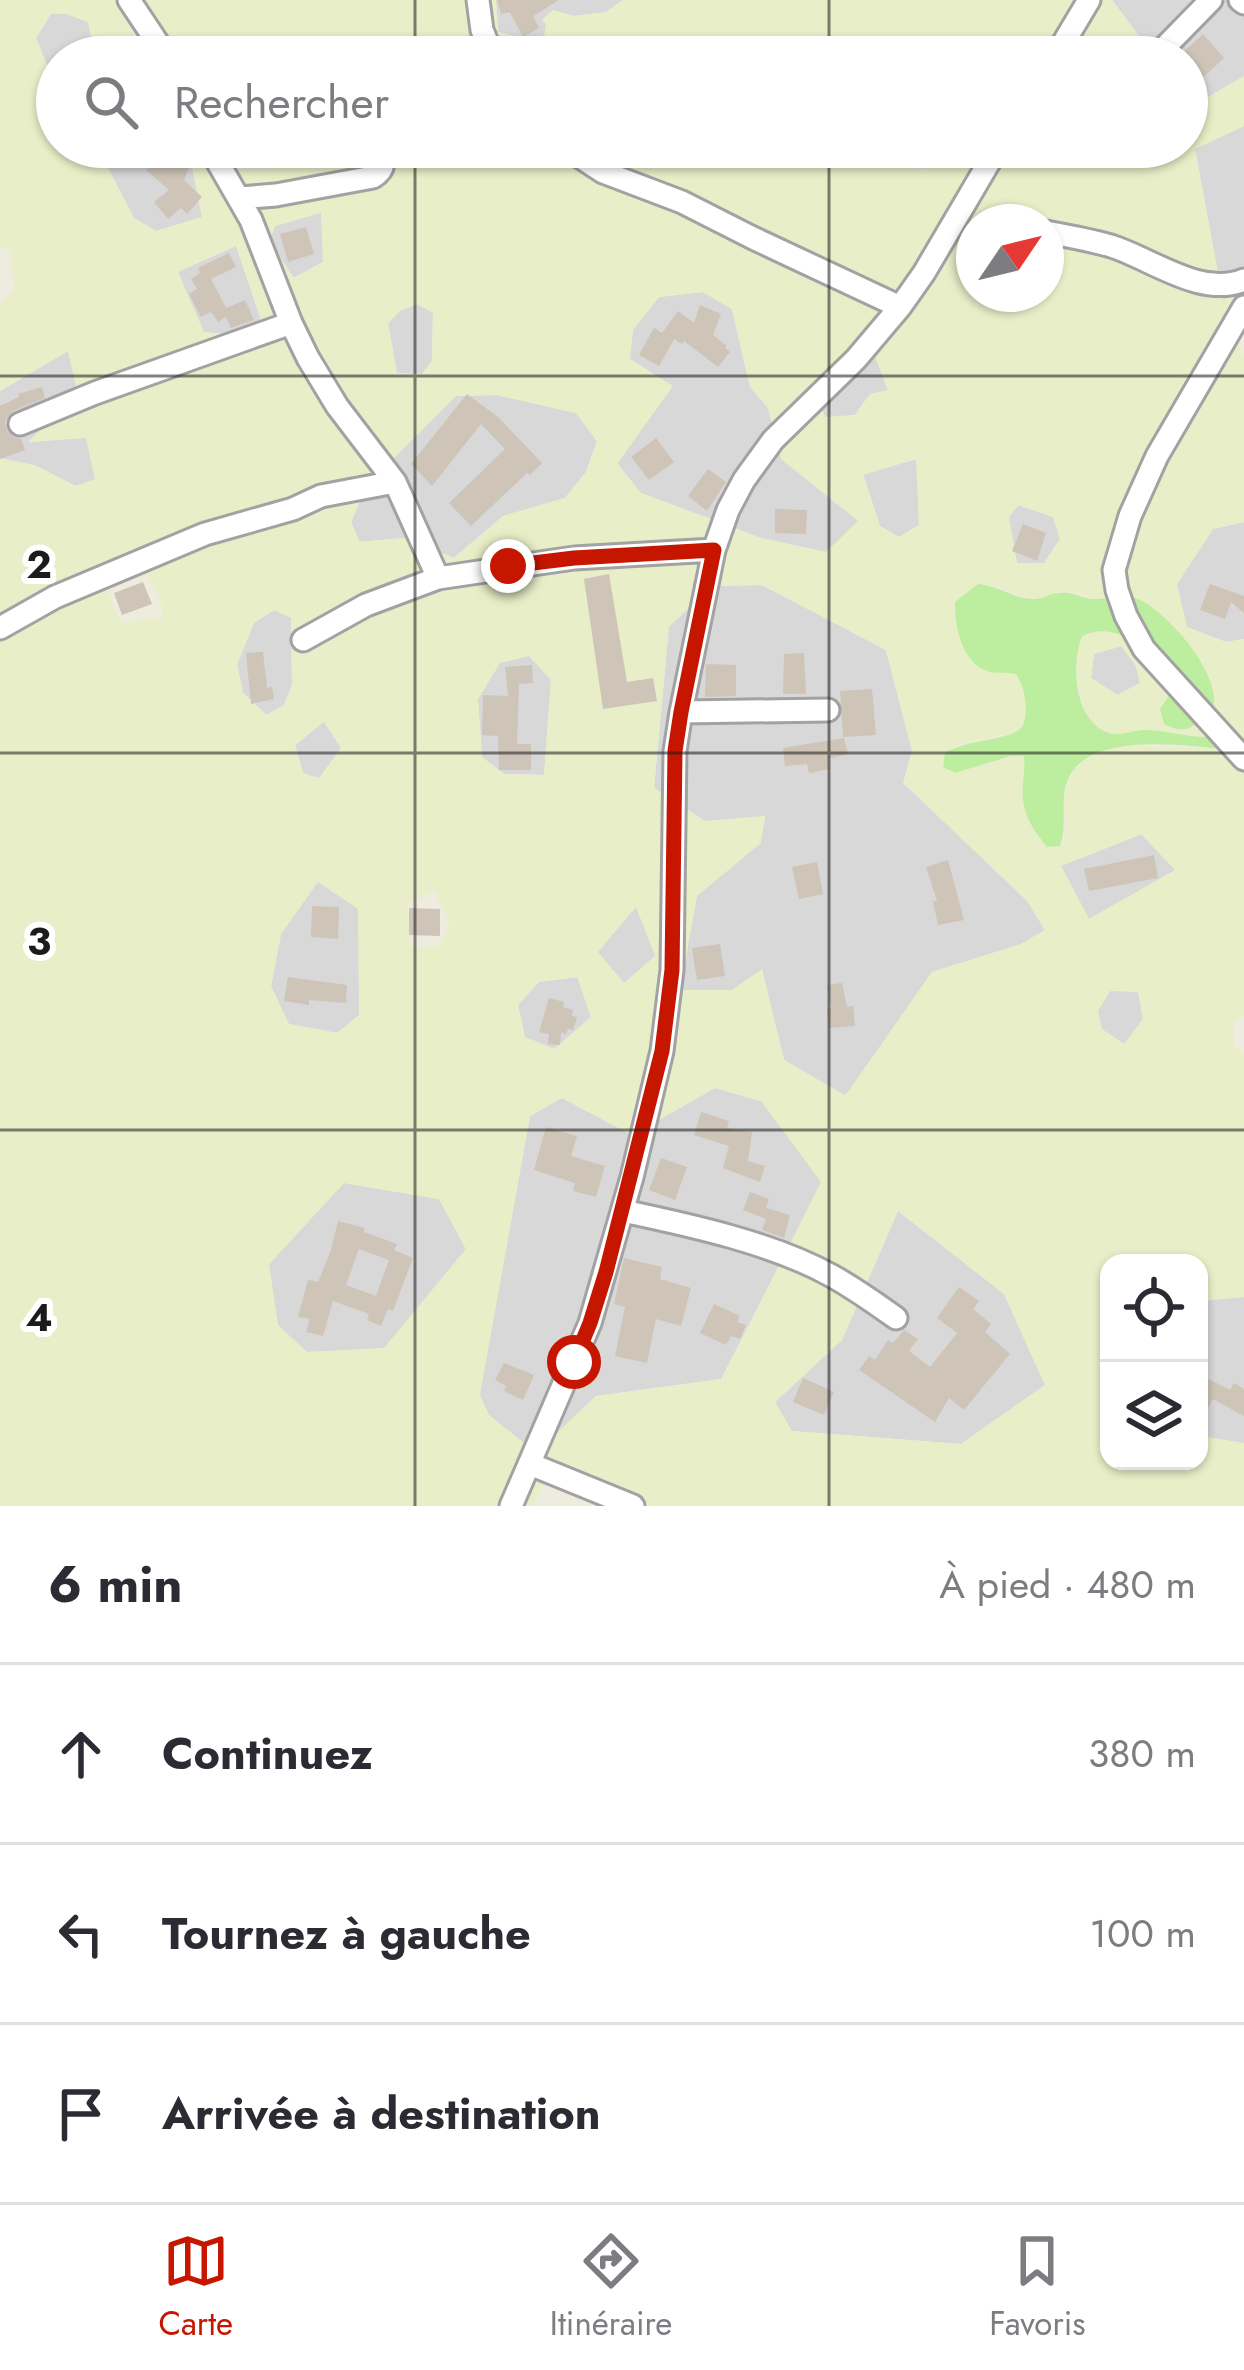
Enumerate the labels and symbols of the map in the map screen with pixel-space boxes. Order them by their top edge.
north arrow [956,204,1064,312]
text: 2 [26,536,52,593]
route end [481,539,535,593]
text: 3 [27,913,51,970]
text: 4 [25,1289,53,1346]
route start [547,1335,601,1389]

